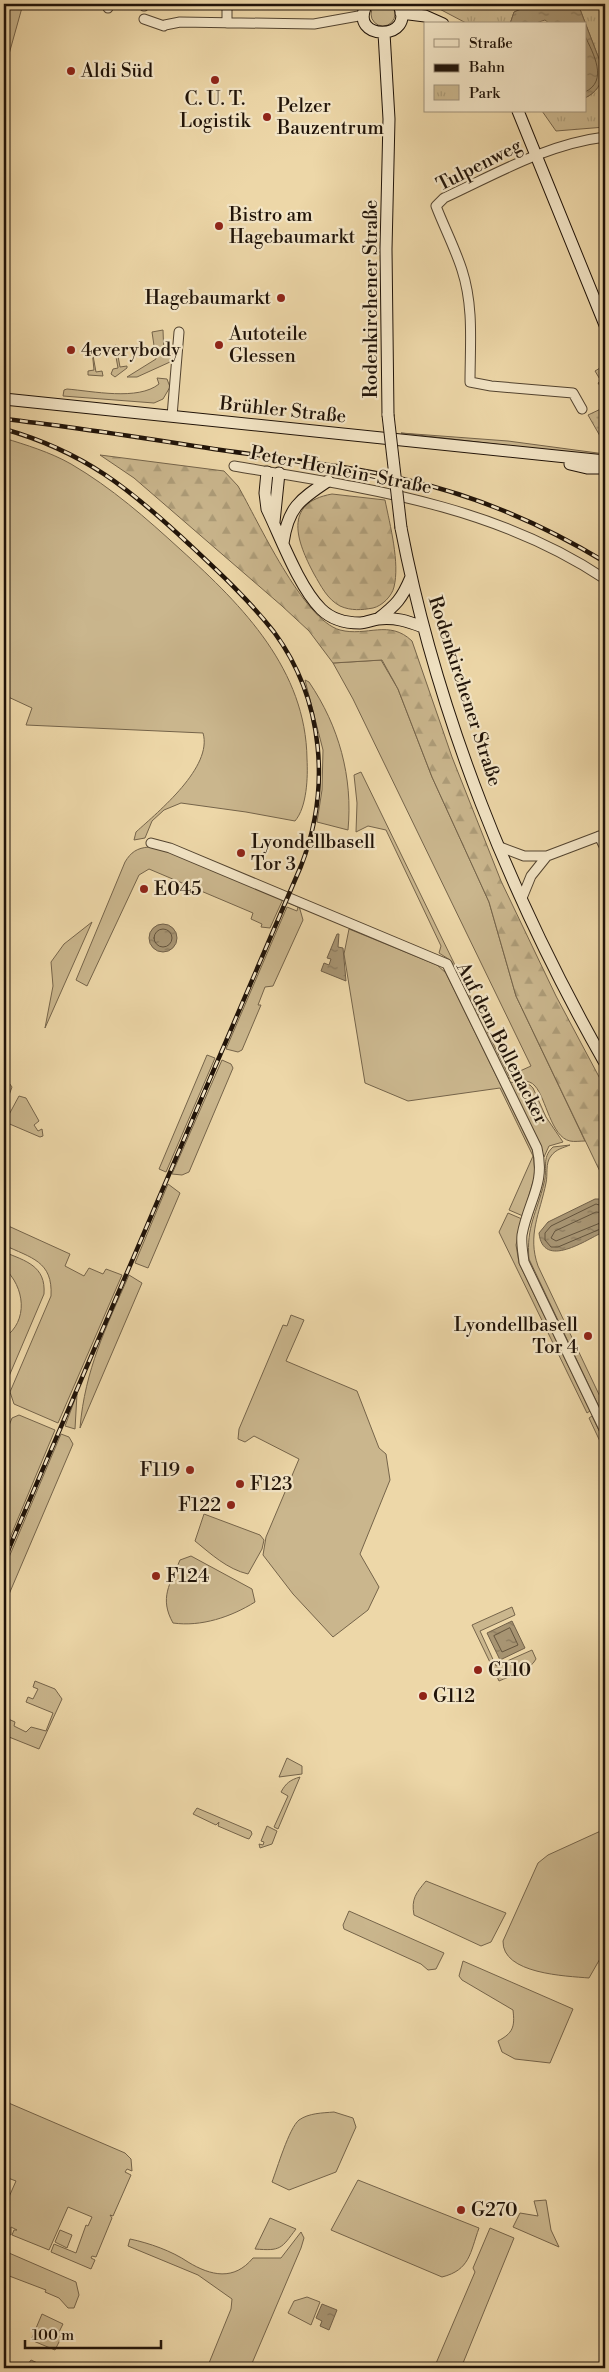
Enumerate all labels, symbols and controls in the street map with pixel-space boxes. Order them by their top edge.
legend [424,22,586,112]
text: Straße [469,34,513,53]
text: Bahn [468,58,505,77]
place label: Aldi Süd [80,59,153,83]
marker: Aldi Süd [65,65,77,77]
marker: C. U. T. Logistik [209,74,221,86]
text: Park [469,84,501,103]
place label: C. U. T. Logistik [180,87,251,133]
place label: Pelzer Bauzentrum [276,94,384,140]
marker: Pelzer Bauzentrum [261,111,273,123]
street label: Tulpenweg [432,133,526,197]
street label: Rodenkirchener Straße [359,200,383,398]
place label: Bistro am Hagebaumarkt [228,203,355,249]
marker: Bistro am Hagebaumarkt [213,220,225,232]
place label: Hagebaumarkt [145,286,271,310]
marker: Hagebaumarkt [275,292,287,304]
place label: Autoteile Glessen [228,322,307,368]
place label: 4everybody [81,338,181,362]
marker: Autoteile Glessen [213,339,225,351]
marker: 4everybody [65,344,77,356]
street label: Brühler Straße [217,391,348,429]
street label: Peter-Henlein-Straße [248,441,434,499]
street label: Rodenkirchener Straße [423,593,507,789]
place label: Lyondellbasell Tor 3 [251,830,376,876]
marker: Lyondellbasell Tor 3 [235,847,247,859]
place label: E045 [154,877,202,901]
marker: E045 [138,883,150,895]
street label: Auf dem Bollenacker [450,957,553,1128]
place label: Lyondellbasell Tor 4 [454,1313,578,1359]
marker: Lyondellbasell Tor 4 [582,1330,594,1342]
place label: F119 [140,1458,180,1482]
marker: F119 [184,1464,196,1476]
place label: F123 [250,1472,292,1496]
marker: F123 [234,1478,246,1490]
place label: F122 [178,1493,221,1517]
marker: F122 [225,1499,237,1511]
place label: F124 [166,1564,209,1588]
marker: F124 [150,1570,162,1582]
place label: G110 [488,1658,531,1682]
marker: G110 [472,1664,484,1676]
place label: G112 [433,1684,475,1708]
marker: G112 [417,1690,429,1702]
place label: G270 [471,2198,517,2222]
marker: G270 [455,2204,467,2216]
scale bar [25,2317,161,2349]
text: 100 m [32,2326,74,2345]

